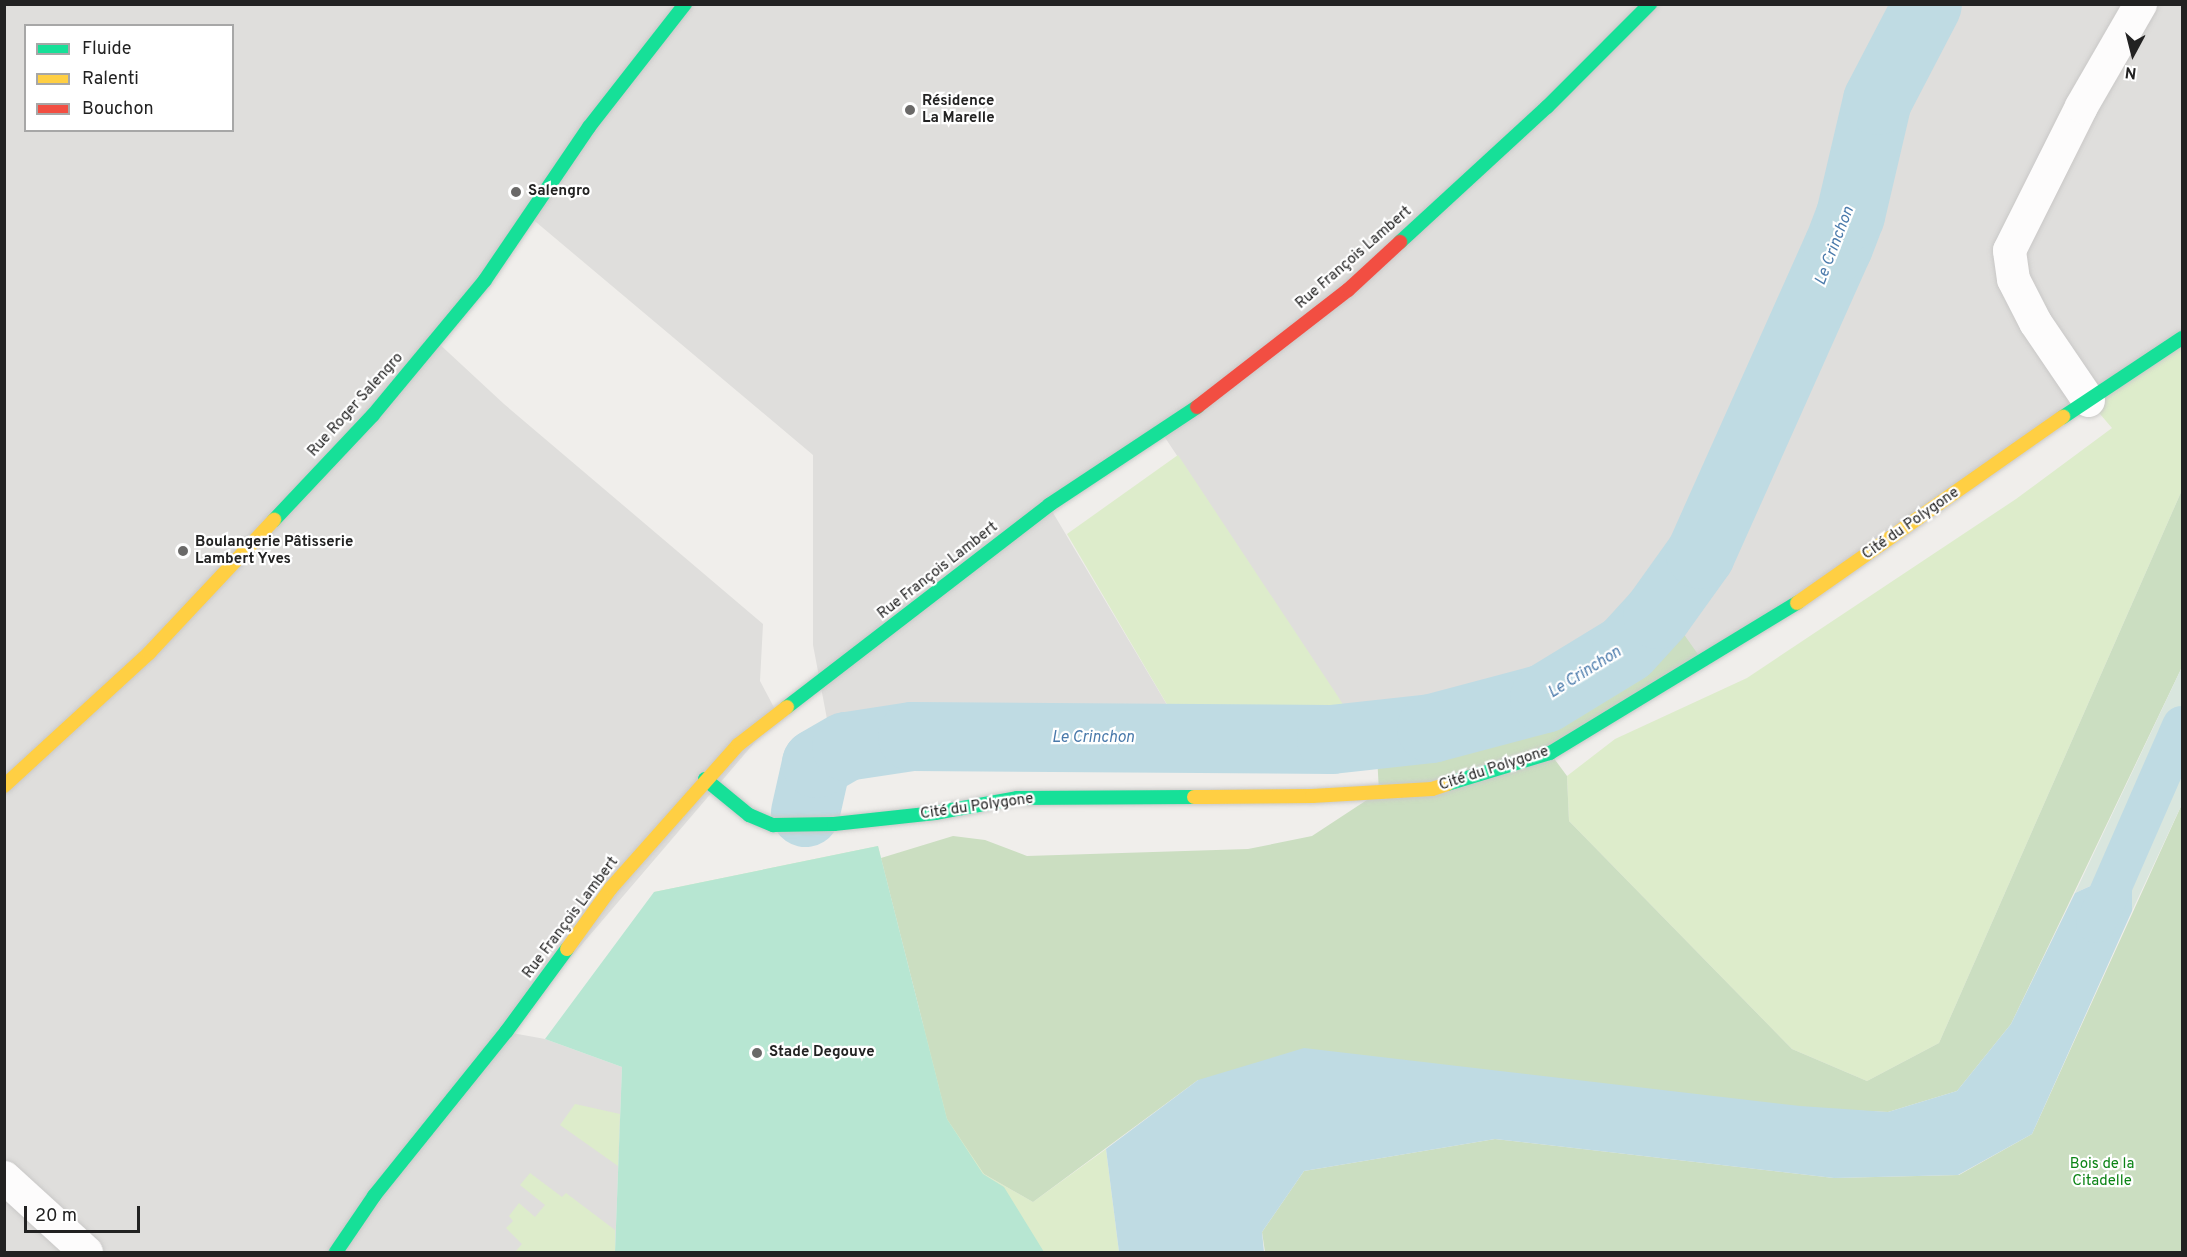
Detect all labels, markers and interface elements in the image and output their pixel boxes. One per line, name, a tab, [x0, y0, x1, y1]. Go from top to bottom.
legend	[24, 24, 234, 132]
north arrow	[2103, 24, 2163, 84]
text: Fluide	[82, 38, 131, 61]
text: N	[2124, 61, 2138, 82]
text: Ralenti	[82, 68, 139, 91]
place label: Résidence La Marelle	[922, 92, 995, 127]
text: Bouchon	[82, 98, 154, 121]
marker: Résidence La Marelle	[903, 103, 917, 117]
place label: Salengro	[528, 183, 590, 201]
marker: Salengro	[509, 185, 523, 199]
street label: Rue François Lambert	[1292, 203, 1416, 313]
water label: Le Crinchon	[1811, 204, 1859, 288]
street label: Rue Roger Salengro	[304, 349, 408, 461]
street label: Cité du Polygone	[1859, 484, 1963, 564]
street label: Rue François Lambert	[874, 519, 1002, 623]
place label: Boulangerie Pâtisserie Lambert Yves	[195, 533, 353, 568]
marker: Boulangerie Pâtisserie Lambert Yves	[176, 544, 190, 558]
water label: Le Crinchon	[1545, 643, 1625, 703]
water label: Le Crinchon	[1052, 728, 1134, 748]
street label: Cité du Polygone	[1437, 743, 1551, 795]
street label: Cité du Polygone	[919, 790, 1035, 824]
street label: Rue François Lambert	[519, 854, 623, 982]
place label: Stade Degouve	[769, 1044, 875, 1062]
marker: Stade Degouve	[750, 1046, 764, 1060]
park label: Bois de la Citadelle	[2070, 1155, 2134, 1190]
scale bar	[27, 1194, 142, 1232]
text: 20 m	[35, 1205, 77, 1228]

